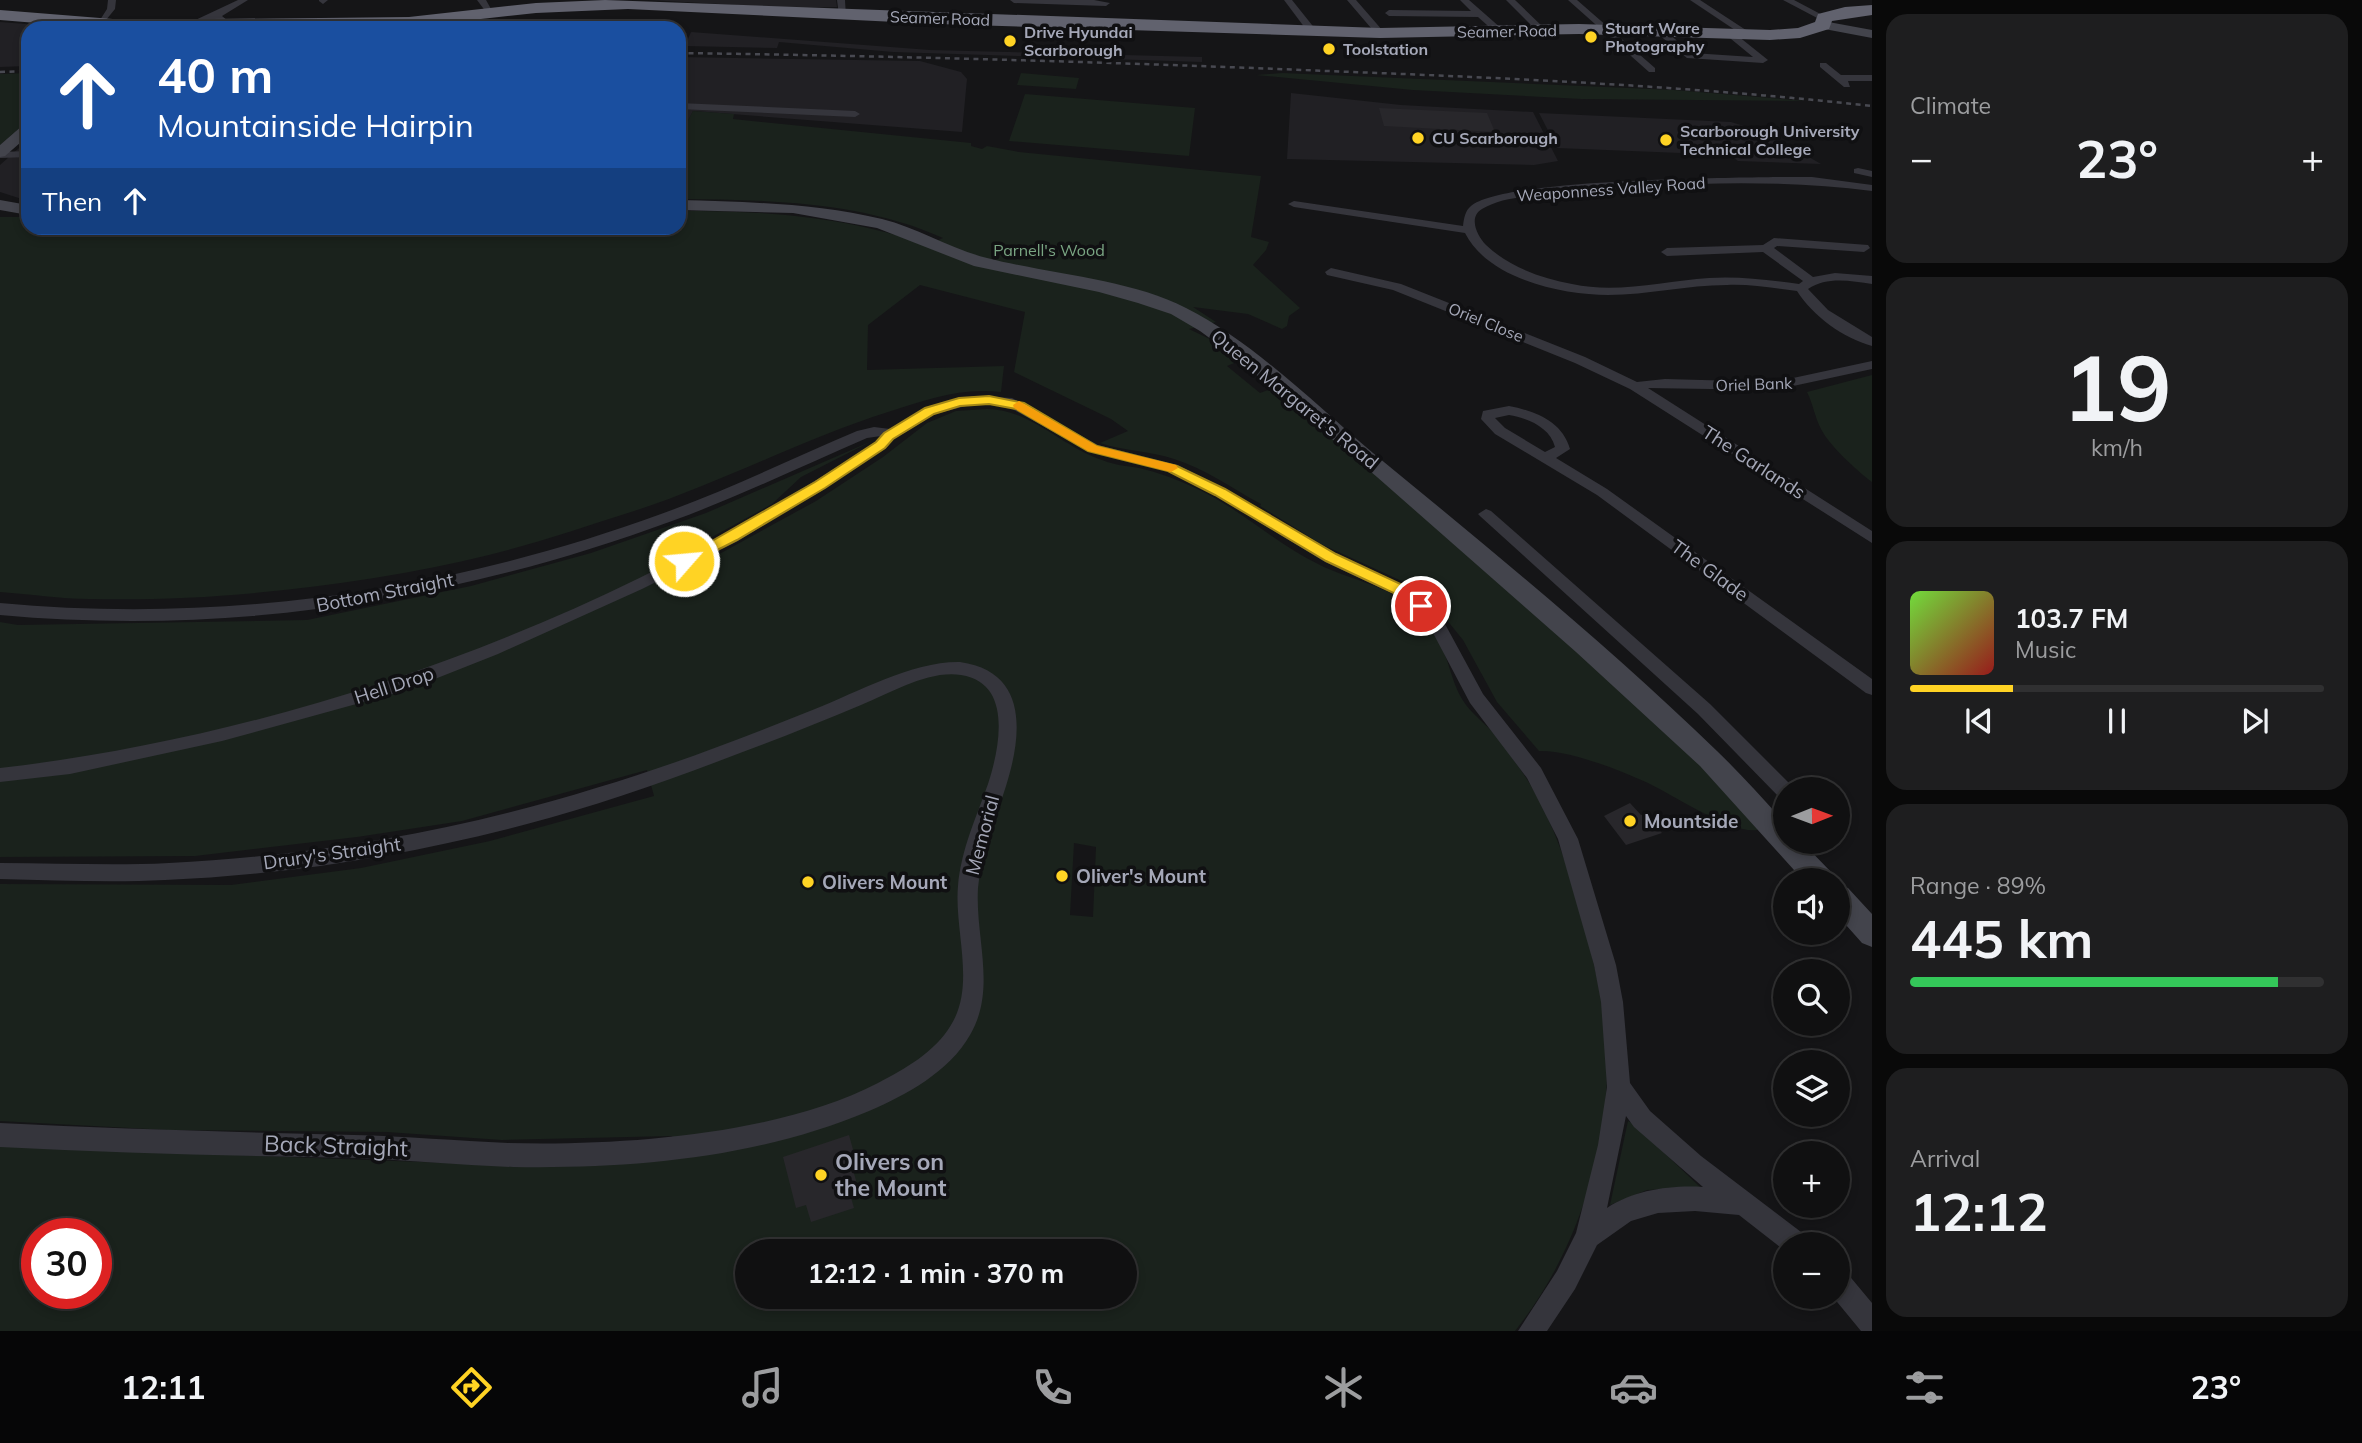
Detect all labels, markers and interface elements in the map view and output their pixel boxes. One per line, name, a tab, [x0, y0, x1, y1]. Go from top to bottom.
street label: Seamer Road	[890, 6, 990, 30]
place label: Stuart Ware Photography	[1605, 18, 1705, 56]
street label: Seamer Road	[1457, 20, 1557, 42]
place label: Drive Hyundai Scarborough	[1024, 22, 1133, 60]
marker: Stuart Ware Photography	[1583, 29, 1599, 45]
marker: Drive Hyundai Scarborough	[1002, 33, 1018, 49]
place label: Toolstation	[1343, 39, 1428, 59]
marker: Toolstation	[1321, 41, 1337, 57]
text: 40 m	[157, 44, 273, 105]
icon: ahead	[42, 49, 133, 140]
text: Climate	[1910, 91, 1991, 120]
text: Mountainside Hairpin	[157, 105, 474, 145]
place label: Scarborough University Technical College	[1680, 121, 1860, 159]
text: 23°	[2076, 126, 2158, 191]
place label: CU Scarborough	[1432, 128, 1558, 148]
marker: CU Scarborough	[1410, 130, 1426, 146]
marker: Scarborough University Technical College	[1658, 132, 1674, 148]
text: −	[1910, 134, 1933, 182]
text: +	[2301, 134, 2324, 182]
street label: Weaponness Valley Road	[1516, 172, 1706, 206]
icon: ahead	[116, 182, 154, 220]
text: Then	[42, 185, 102, 218]
park label: Parnell's Wood	[993, 240, 1105, 260]
street label: Oriel Close	[1446, 298, 1526, 346]
street label: Queen Margaret's Road	[1206, 324, 1384, 474]
text: 19	[2062, 330, 2172, 444]
street label: Oriel Bank	[1715, 373, 1793, 395]
street label: The Garlands	[1698, 420, 1810, 504]
text: km/h	[2091, 433, 2143, 462]
position arrow	[647, 524, 721, 598]
street label: The Glade	[1667, 534, 1753, 606]
street label: Bottom Straight	[314, 567, 456, 617]
pin	[1391, 576, 1451, 636]
icon: arrive	[1402, 587, 1440, 625]
text: 103.7 FM	[2015, 602, 2128, 635]
text: Music	[2015, 635, 2076, 664]
street label: Hell Drop	[351, 661, 437, 709]
icon: previous	[1960, 702, 1998, 740]
icon: pause	[2098, 702, 2136, 740]
icon: next	[2236, 702, 2274, 740]
north arrow	[1773, 777, 1850, 854]
map controls	[1773, 777, 1850, 1309]
street label: Memorial	[960, 793, 1004, 877]
place label: Mountside	[1644, 809, 1738, 833]
marker: Mountside	[1622, 813, 1638, 829]
street label: Drury's Straight	[262, 831, 403, 875]
place label: Oliver's Mount	[1076, 864, 1206, 888]
marker: Oliver's Mount	[1054, 868, 1070, 884]
button: sound	[1773, 868, 1850, 945]
place label: Olivers Mount	[822, 870, 947, 894]
text: Range · 89%	[1910, 871, 2046, 900]
marker: Olivers Mount	[800, 874, 816, 890]
text: 445 km	[1910, 906, 2093, 971]
button: search	[1773, 959, 1850, 1036]
button: layers	[1773, 1050, 1850, 1127]
street label: Back Straight	[264, 1128, 408, 1163]
button: +	[1773, 1141, 1850, 1218]
text: Arrival	[1910, 1144, 1980, 1173]
place label: Olivers on the Mount	[835, 1147, 947, 1202]
marker: Olivers on the Mount	[813, 1167, 829, 1183]
text: 12:12	[1910, 1179, 2048, 1244]
speed limit sign: 30	[21, 1218, 112, 1309]
button: −	[1773, 1232, 1850, 1309]
text: 12:12 · 1 min · 370 m	[808, 1257, 1064, 1290]
icon: directions	[447, 1363, 496, 1412]
icon: music	[738, 1363, 787, 1412]
icon: phone	[1028, 1363, 1077, 1412]
icon: climate	[1319, 1363, 1368, 1412]
icon: car	[1609, 1363, 1658, 1412]
icon: filters	[1900, 1363, 1949, 1412]
text: 12:11	[121, 1367, 206, 1407]
text: 23°	[2191, 1367, 2241, 1407]

